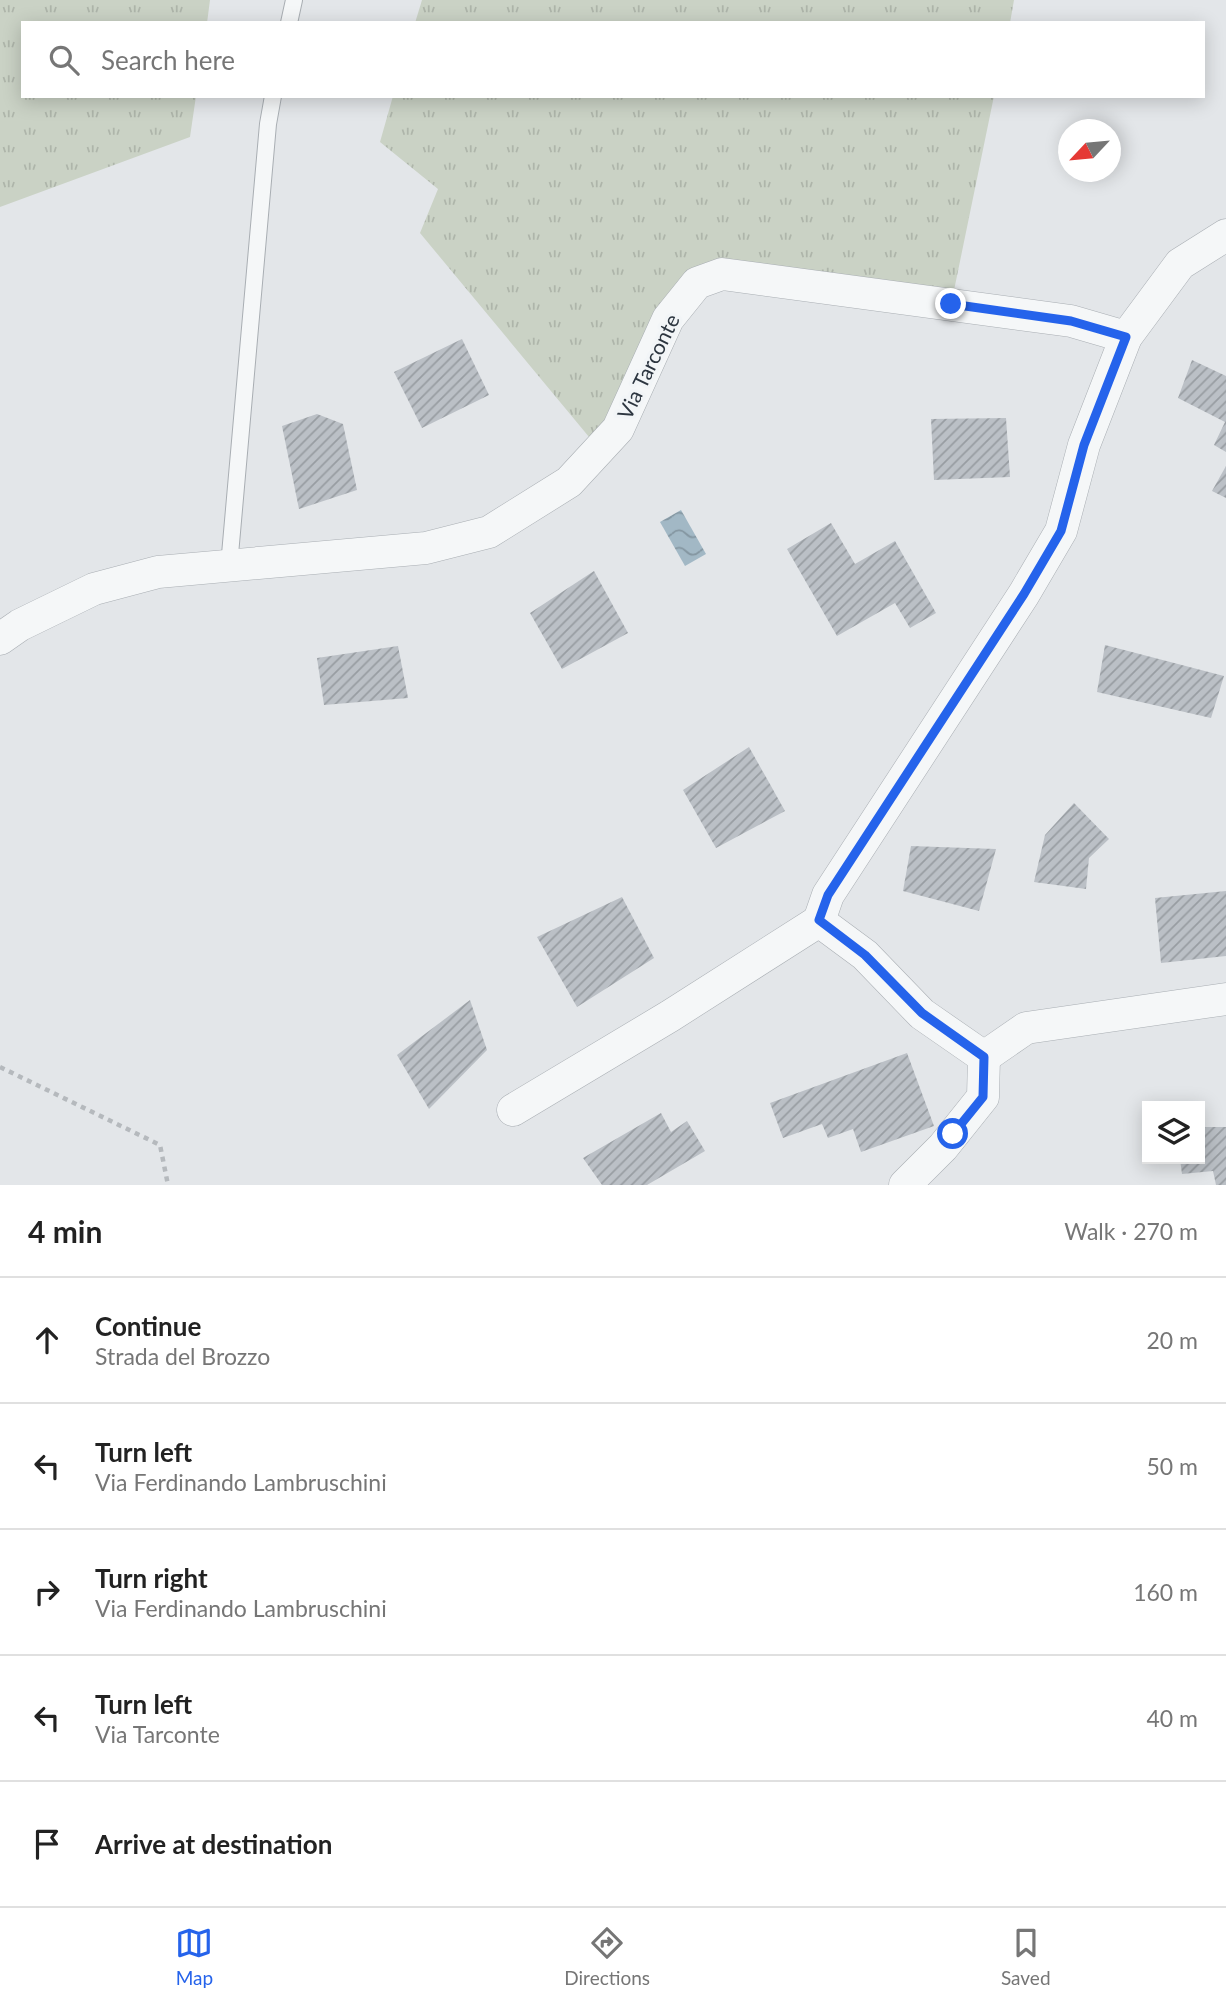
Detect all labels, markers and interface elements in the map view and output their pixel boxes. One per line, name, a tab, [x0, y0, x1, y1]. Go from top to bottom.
search box	[21, 21, 1205, 98]
icon: search	[45, 41, 83, 79]
text: Search here	[101, 44, 235, 76]
north arrow	[1058, 119, 1121, 182]
route end	[935, 288, 966, 319]
street label: Via Tarconte	[611, 310, 684, 423]
map controls	[1142, 1101, 1205, 1164]
button: layers	[1142, 1101, 1205, 1164]
route start	[937, 1118, 968, 1149]
text: 4 min	[28, 1213, 102, 1249]
text: Walk · 270 m	[1064, 1217, 1198, 1245]
text: Continue	[95, 1310, 201, 1342]
icon: ahead	[28, 1321, 66, 1359]
text: 20 m	[1147, 1326, 1198, 1354]
text: Strada del Brozzo	[95, 1342, 270, 1370]
text: Turn left	[95, 1436, 192, 1468]
icon: left	[28, 1447, 66, 1485]
text: 50 m	[1147, 1452, 1198, 1480]
text: Via Ferdinando Lambruschini	[95, 1468, 387, 1496]
text: Turn right	[95, 1562, 208, 1594]
icon: right	[28, 1573, 66, 1611]
text: 160 m	[1133, 1578, 1198, 1606]
text: Via Ferdinando Lambruschini	[95, 1594, 387, 1622]
text: Turn left	[95, 1688, 192, 1720]
icon: left	[28, 1699, 66, 1737]
text: 40 m	[1147, 1704, 1198, 1732]
text: Via Tarconte	[95, 1720, 220, 1748]
icon: arrive	[28, 1825, 66, 1863]
text: Arrive at destination	[95, 1828, 332, 1860]
tab: Map	[175, 1924, 213, 1989]
tab: Directions	[564, 1924, 650, 1989]
tab: Saved	[1001, 1924, 1051, 1989]

